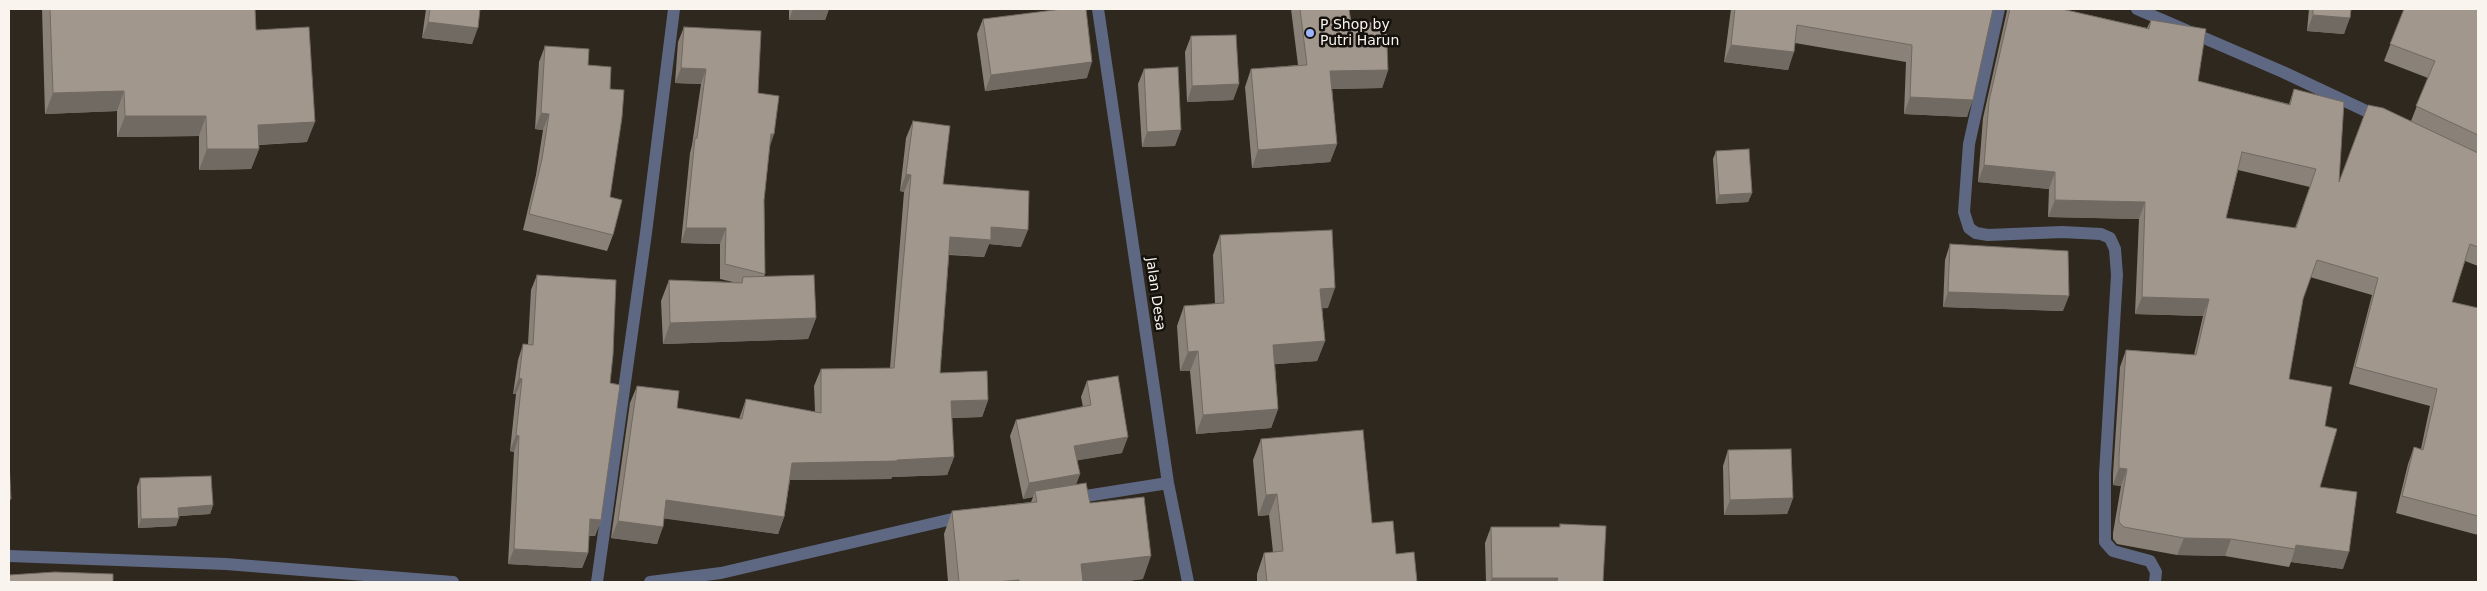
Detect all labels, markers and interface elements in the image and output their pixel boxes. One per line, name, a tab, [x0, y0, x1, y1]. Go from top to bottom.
place label: P Shop by Putri Harun	[1320, 17, 1399, 49]
marker: P Shop by Putri Harun	[1304, 27, 1316, 39]
street label: Jalan Desa	[1142, 256, 1168, 332]

